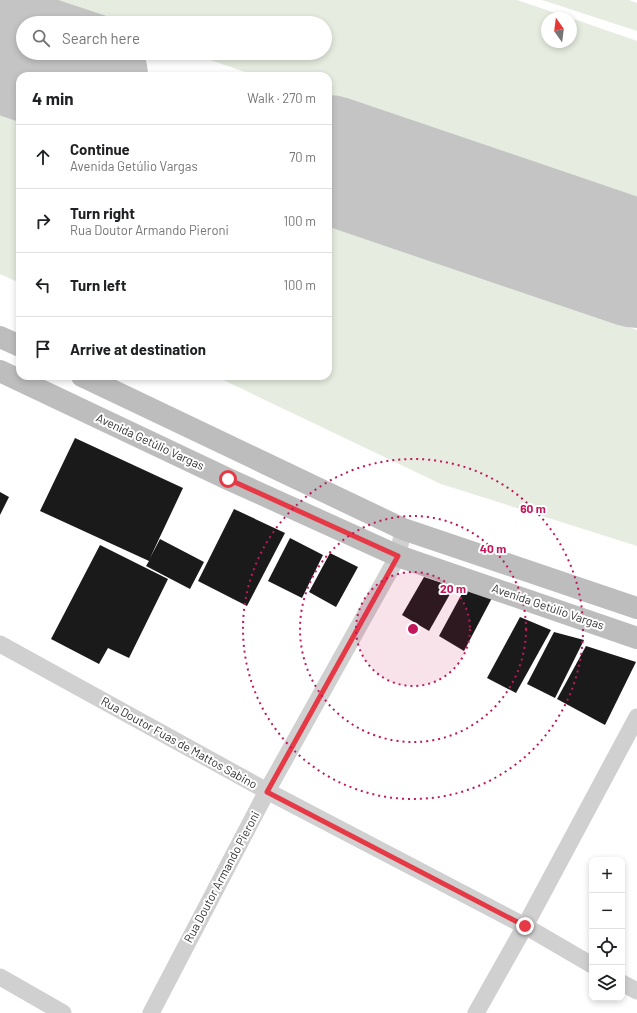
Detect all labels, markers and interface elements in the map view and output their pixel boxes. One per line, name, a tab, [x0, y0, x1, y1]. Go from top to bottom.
north arrow	[541, 12, 577, 48]
search box	[16, 16, 332, 60]
icon: search	[30, 27, 52, 49]
text: Search here	[62, 29, 140, 47]
text: 4 min	[32, 88, 74, 108]
text: Walk · 270 m	[247, 90, 316, 106]
text: Continue	[70, 140, 130, 158]
icon: ahead	[32, 146, 54, 168]
text: 70 m	[289, 149, 316, 165]
text: Avenida Getúlio Vargas	[70, 158, 198, 174]
text: Turn right	[70, 204, 135, 222]
icon: right	[32, 210, 54, 232]
text: 100 m	[283, 213, 316, 229]
text: Rua Doutor Armando Pieroni	[70, 222, 229, 238]
icon: left	[32, 274, 54, 296]
text: Turn left	[70, 276, 126, 294]
text: 100 m	[283, 277, 316, 293]
icon: arrive	[32, 338, 54, 360]
text: Arrive at destination	[70, 340, 206, 358]
street label: Avenida Getúlio Vargas	[94, 410, 207, 472]
route start	[219, 470, 237, 488]
text: 60 m	[520, 501, 546, 515]
text: 40 m	[480, 541, 506, 555]
street label: Avenida Getúlio Vargas	[490, 580, 607, 632]
text: 20 m	[440, 581, 466, 595]
centre of rings	[406, 622, 420, 636]
street label: Rua Doutor Fuas de Mattos Sabino	[99, 693, 260, 791]
street label: Rua Doutor Armando Pieroni	[180, 808, 262, 945]
map controls	[589, 857, 625, 1001]
button: +	[589, 857, 625, 893]
button: −	[589, 893, 625, 929]
route end	[516, 917, 534, 935]
button: locate	[589, 929, 625, 965]
button: layers	[589, 965, 625, 1001]

